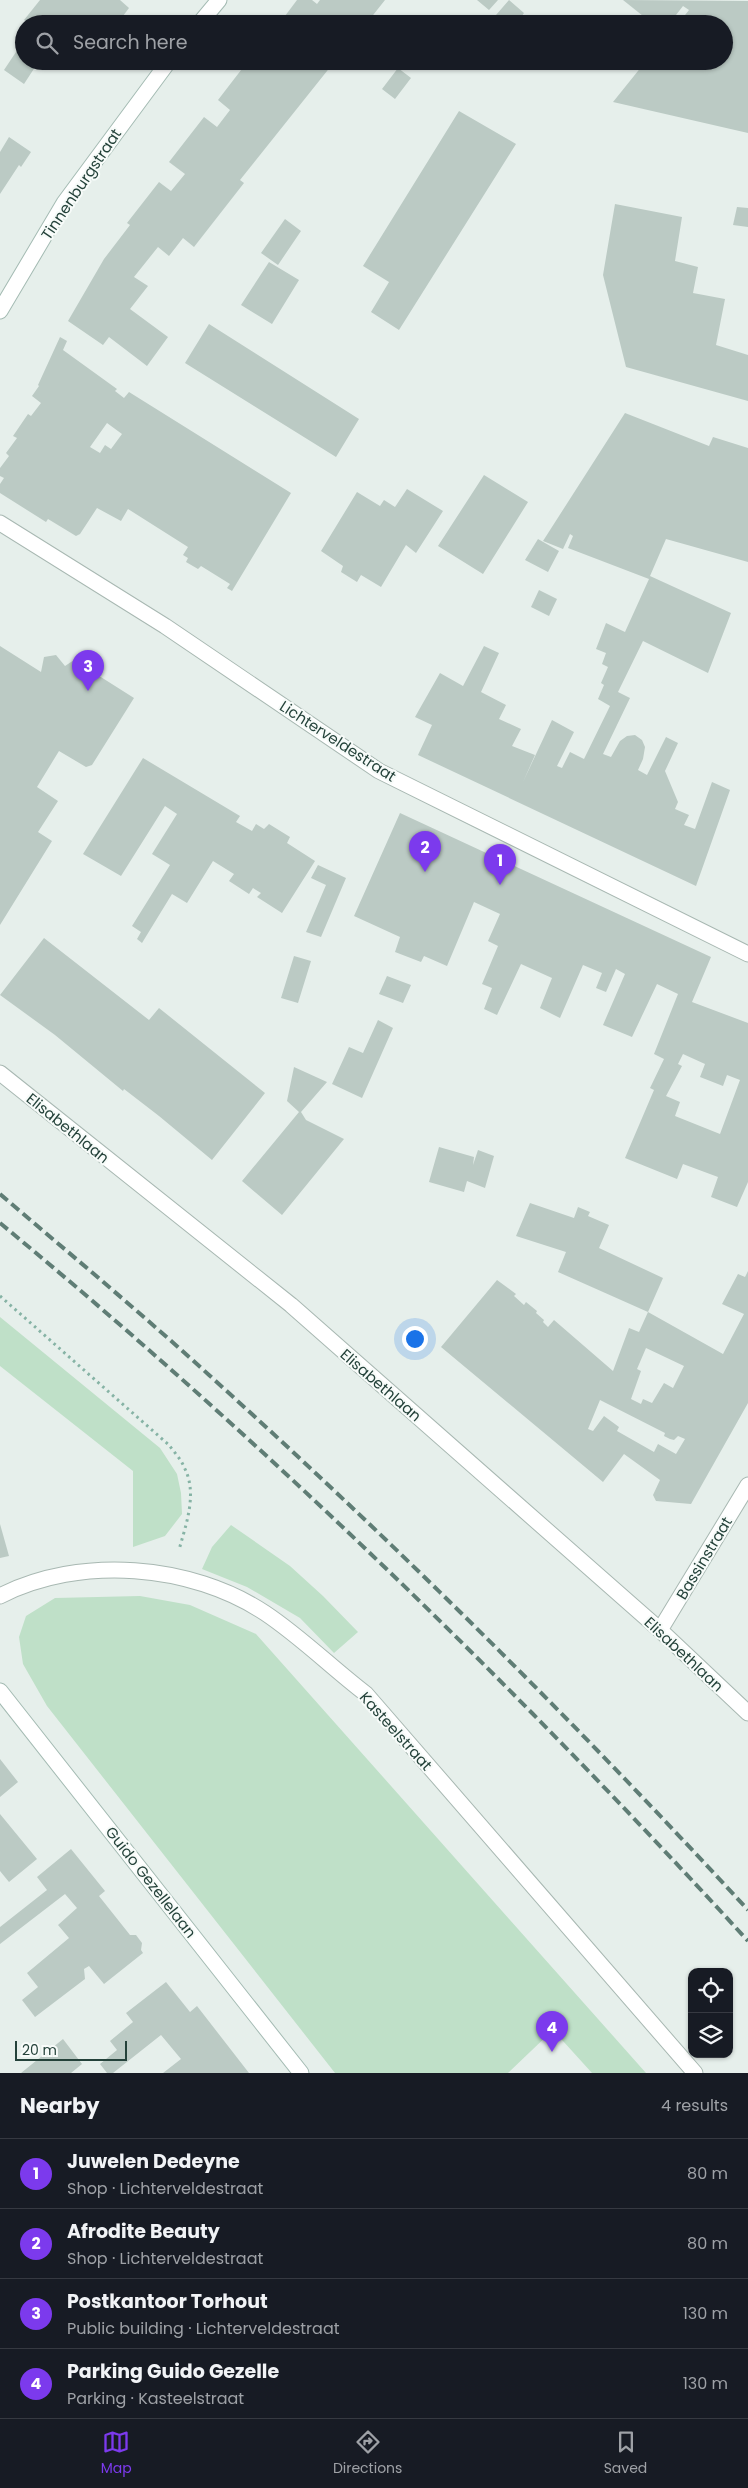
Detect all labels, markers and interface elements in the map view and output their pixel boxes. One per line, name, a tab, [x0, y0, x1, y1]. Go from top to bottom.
search box	[15, 15, 733, 70]
icon: search	[33, 29, 61, 57]
text: Search here	[73, 29, 187, 56]
street label: Tinnenburgstraat	[36, 124, 126, 244]
pin: 3	[72, 650, 104, 691]
street label: Lichterveldestraat	[276, 696, 400, 786]
pin: 2	[409, 831, 441, 872]
pin: 1	[484, 844, 516, 885]
street label: Elisabethlaan	[22, 1088, 114, 1168]
your location	[402, 1326, 428, 1352]
street label: Elisabethlaan	[336, 1344, 426, 1426]
street label: Bassinstraat	[671, 1513, 737, 1603]
street label: Elisabethlaan	[640, 1612, 728, 1696]
street label: Kasteelstraat	[355, 1687, 437, 1775]
street label: Guido Gezellelaan	[101, 1822, 201, 1942]
map controls	[688, 1968, 733, 2058]
button: locate	[688, 1968, 733, 2013]
pin: 4	[536, 2011, 568, 2052]
button: layers	[688, 2013, 733, 2058]
scale bar	[15, 2038, 128, 2061]
text: 20 m	[22, 2040, 57, 2060]
text: Nearby	[20, 2091, 100, 2120]
text: 4 results	[661, 2094, 728, 2117]
text: Juwelen Dedeyne	[67, 2148, 240, 2175]
text: 1	[33, 2162, 39, 2185]
text: 80 m	[687, 2162, 728, 2185]
text: Shop · Lichterveldestraat	[67, 2177, 263, 2200]
text: Afrodite Beauty	[67, 2218, 220, 2245]
text: 2	[31, 2232, 41, 2255]
text: 80 m	[687, 2232, 728, 2255]
text: Shop · Lichterveldestraat	[67, 2247, 263, 2270]
text: Postkantoor Torhout	[67, 2288, 268, 2315]
text: 3	[31, 2302, 41, 2325]
text: 130 m	[683, 2302, 728, 2325]
text: Public building · Lichterveldestraat	[67, 2317, 340, 2340]
text: Parking Guido Gezelle	[67, 2358, 279, 2385]
text: 4	[31, 2372, 41, 2395]
text: 130 m	[683, 2372, 728, 2395]
text: Parking · Kasteelstraat	[67, 2387, 244, 2410]
tab: Map	[101, 2428, 132, 2479]
tab: Directions	[333, 2428, 402, 2479]
tab: Saved	[604, 2428, 647, 2479]

